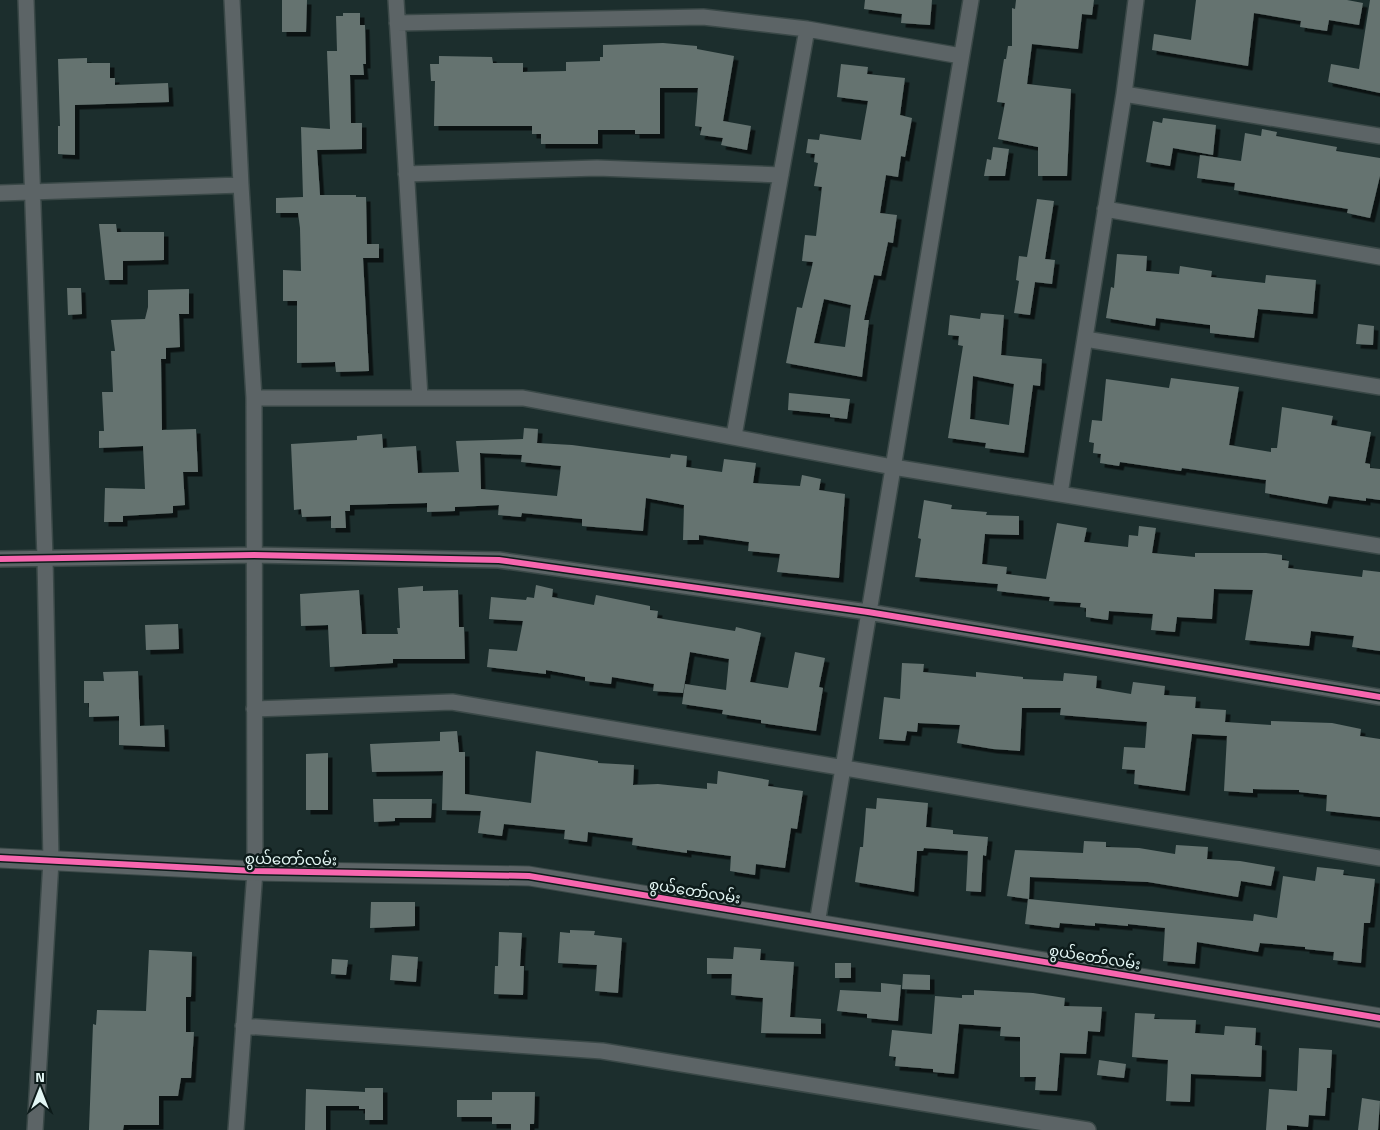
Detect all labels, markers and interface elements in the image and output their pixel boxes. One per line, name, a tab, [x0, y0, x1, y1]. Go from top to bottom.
street label: စွယ်တော်လမ်း	[245, 847, 337, 871]
street label: စွယ်တော်လမ်း	[648, 872, 742, 910]
street label: စွယ်တော်လမ်း	[1048, 938, 1142, 976]
north arrow	[15, 1065, 65, 1115]
text: N	[35, 1066, 45, 1087]

